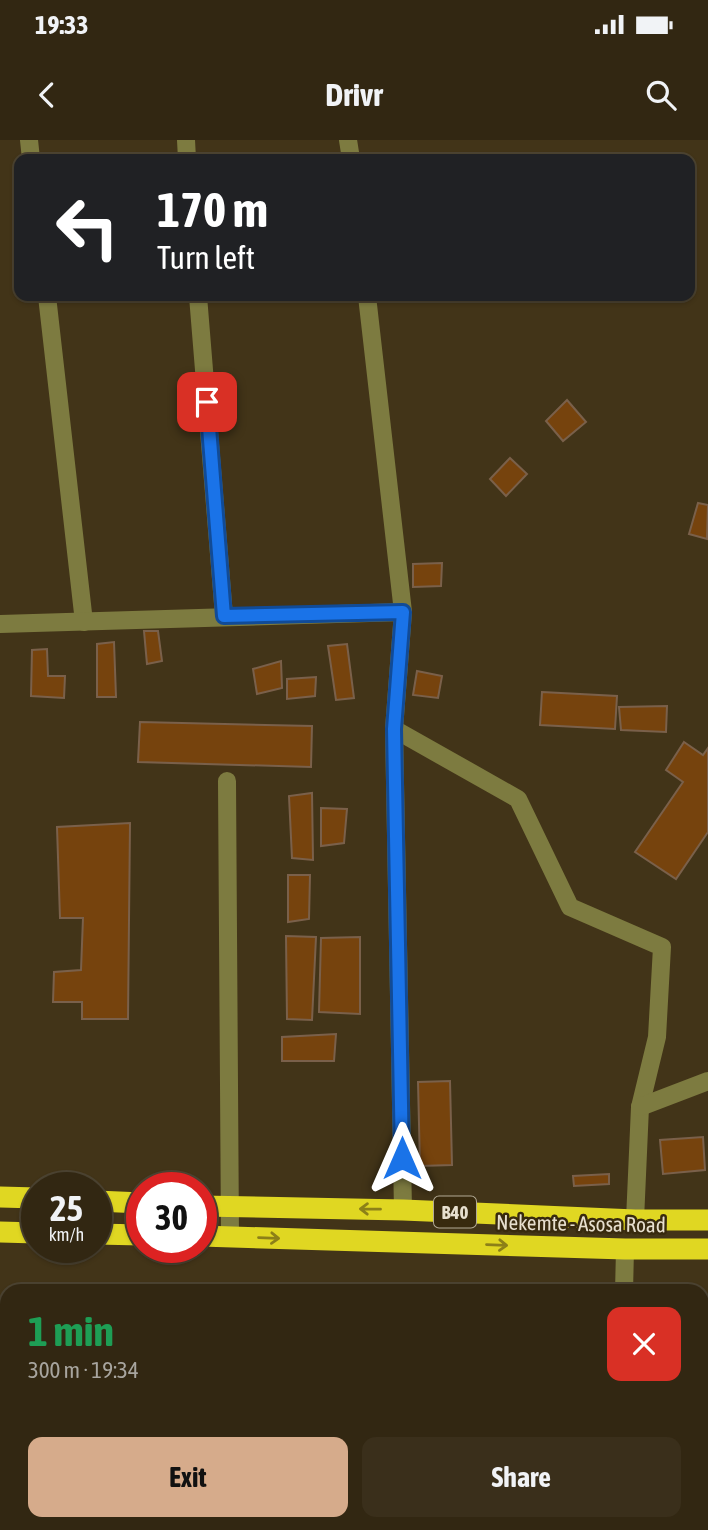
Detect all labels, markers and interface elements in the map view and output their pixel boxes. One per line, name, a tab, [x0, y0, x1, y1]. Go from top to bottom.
text: 19:33	[35, 10, 89, 40]
icon: back	[28, 76, 66, 114]
text: Drivr	[325, 76, 383, 113]
icon: search	[642, 76, 680, 114]
text: 170 m	[157, 181, 268, 237]
icon: left	[42, 182, 133, 273]
text: Turn left	[157, 239, 255, 276]
pin	[177, 372, 237, 432]
icon: arrive	[188, 383, 226, 421]
position arrow	[365, 1121, 439, 1195]
speed limit sign: 30	[126, 1172, 217, 1263]
text: 25	[50, 1188, 83, 1228]
road number: B40	[434, 1196, 476, 1228]
one-way arrow	[359, 1202, 382, 1216]
street label: Nekemte - Asosa Road	[496, 1210, 666, 1236]
text: km/h	[49, 1224, 84, 1245]
one-way arrow	[258, 1232, 281, 1245]
one-way arrow	[485, 1239, 508, 1252]
text: 1 min	[28, 1307, 114, 1355]
button: close	[607, 1307, 681, 1381]
text: 300 m · 19:34	[28, 1357, 139, 1383]
button: Exit	[28, 1437, 348, 1517]
button: Share	[362, 1437, 681, 1517]

